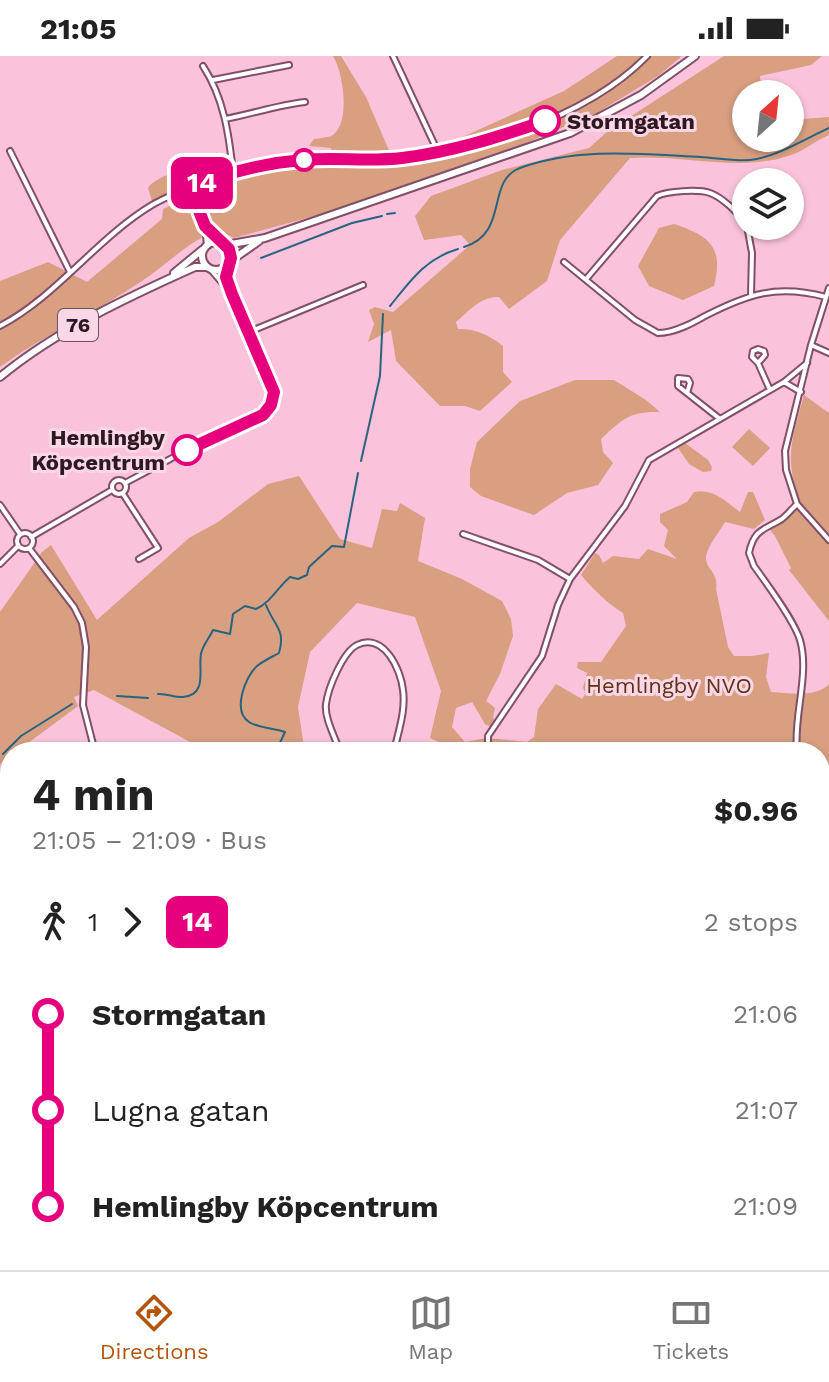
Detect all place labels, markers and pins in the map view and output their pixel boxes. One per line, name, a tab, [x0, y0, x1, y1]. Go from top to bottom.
marker: Stormgatan	[530, 106, 560, 136]
place label: Stormgatan	[567, 109, 695, 134]
unlabelled marker	[293, 149, 315, 171]
place label: Hemlingby Köpcentrum	[31, 425, 166, 475]
marker: Hemlingby Köpcentrum	[172, 435, 202, 465]

